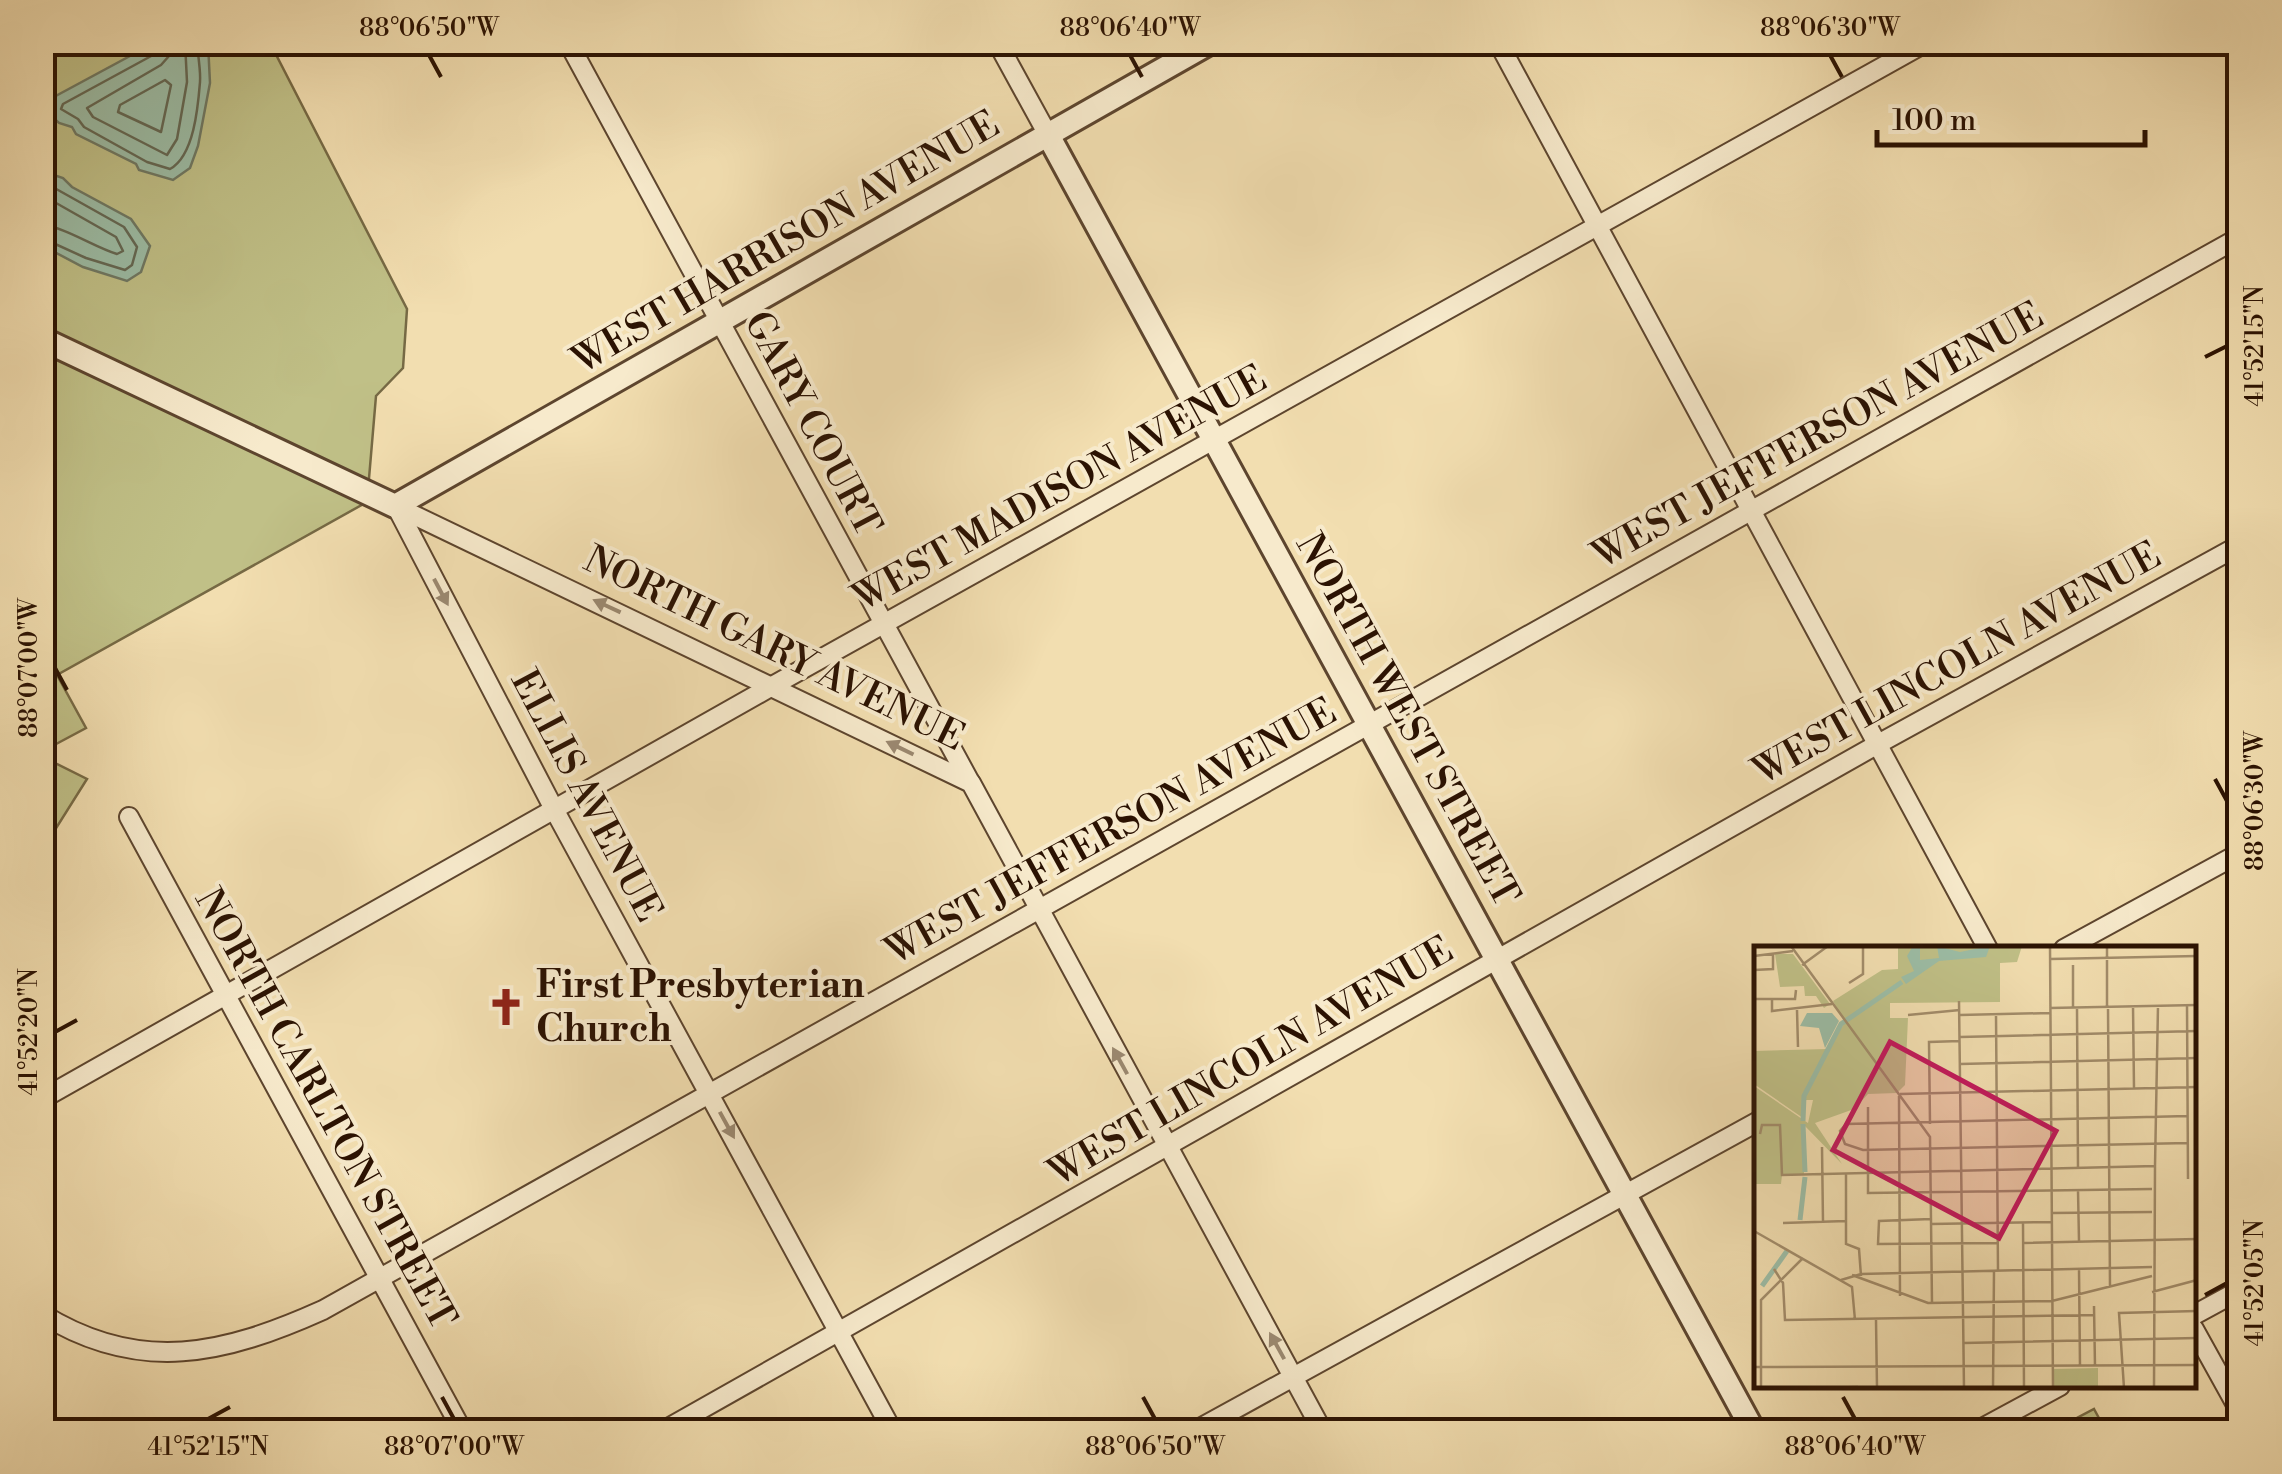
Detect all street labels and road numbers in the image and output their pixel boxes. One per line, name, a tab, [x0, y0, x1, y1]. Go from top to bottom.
street label: WEST HARRISON AVENUE	[563, 101, 1008, 385]
street label: WEST JEFFERSON AVENUE	[1584, 292, 2052, 580]
street label: GARY COURT	[733, 304, 891, 544]
street label: WEST MADISON AVENUE	[844, 356, 1275, 623]
street label: NORTH WEST STREET	[1285, 525, 1529, 915]
street label: WEST LINCOLN AVENUE	[1744, 532, 2169, 796]
street label: NORTH GARY AVENUE	[576, 536, 972, 762]
street label: ELLIS AVENUE	[500, 662, 672, 930]
street label: WEST JEFFERSON AVENUE	[877, 688, 1345, 976]
street label: NORTH CARLTON STREET	[184, 880, 466, 1338]
street label: WEST LINCOLN AVENUE	[1040, 927, 1461, 1198]

